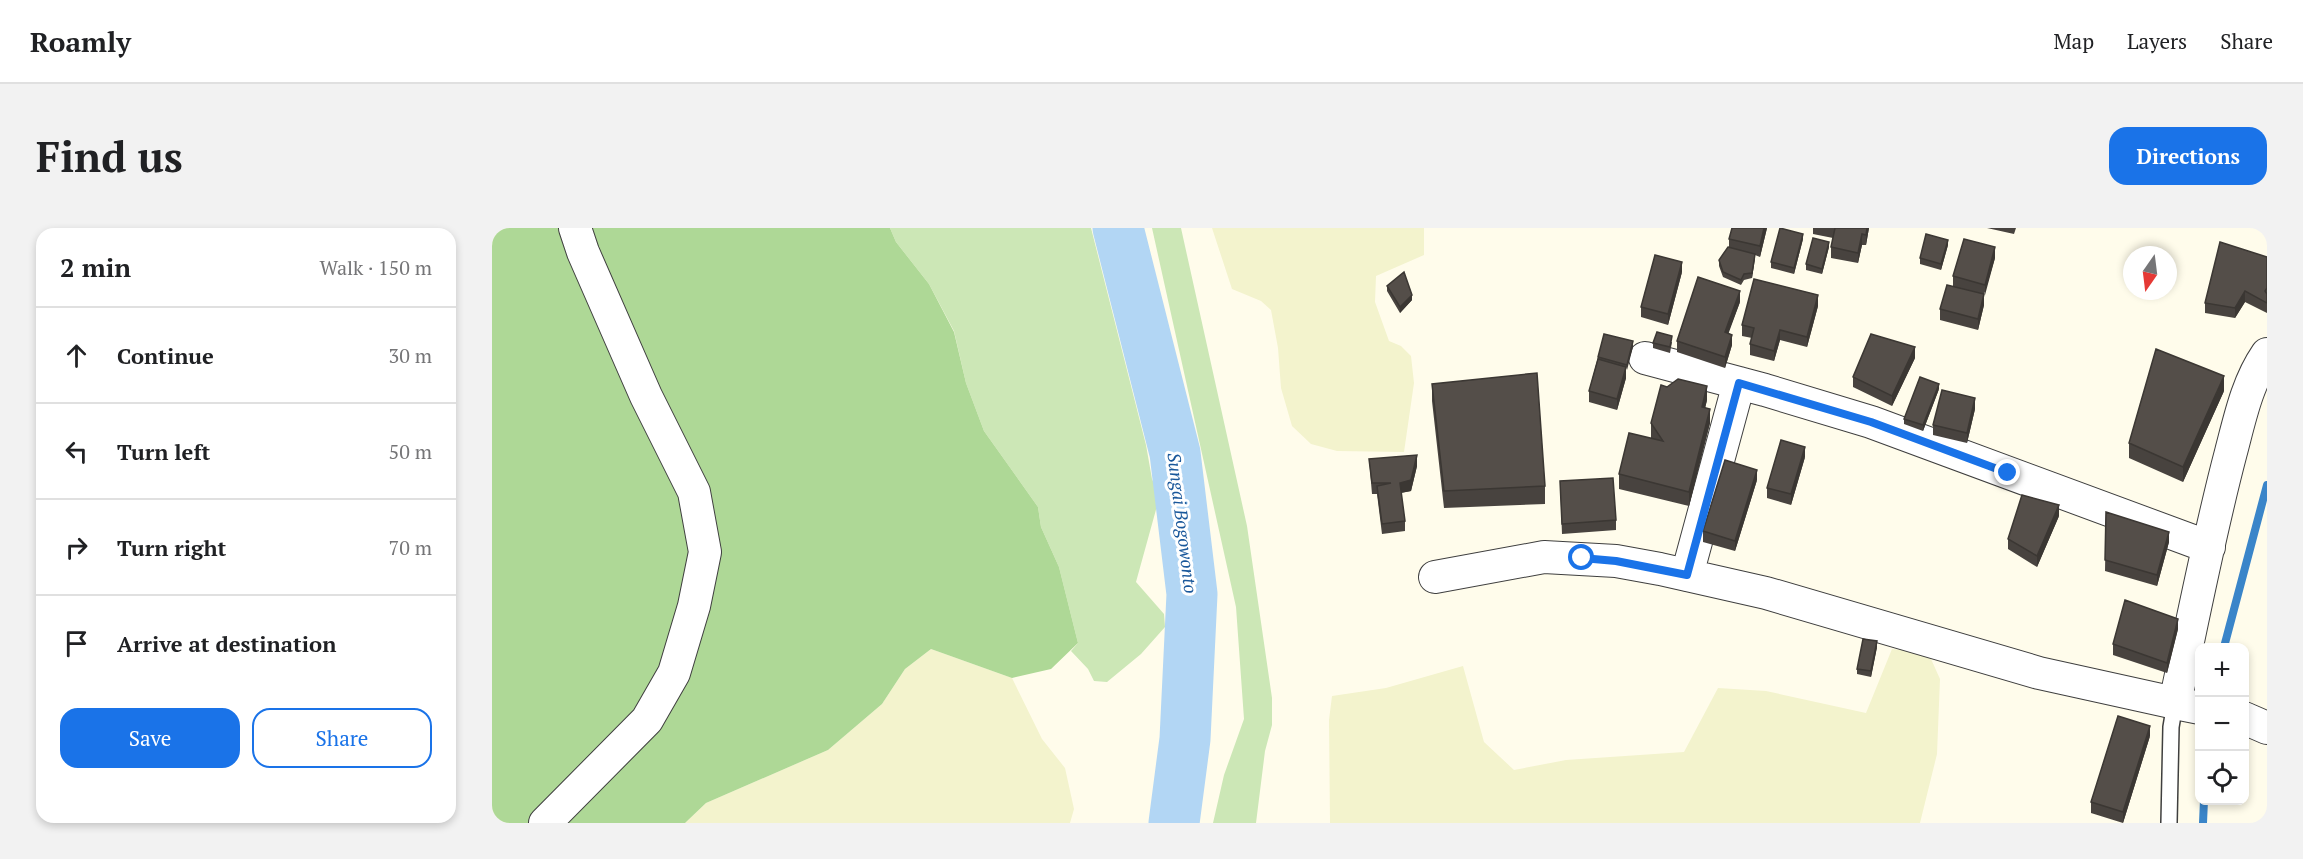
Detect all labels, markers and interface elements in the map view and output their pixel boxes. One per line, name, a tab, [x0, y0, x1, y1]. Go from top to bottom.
text: Roamly	[30, 23, 131, 60]
text: Map	[2053, 27, 2094, 55]
text: Layers	[2127, 27, 2187, 55]
text: Share	[2220, 27, 2273, 55]
button: Directions	[2109, 127, 2267, 185]
text: Find us	[36, 128, 183, 184]
north arrow	[2123, 246, 2177, 300]
text: 2 min	[60, 250, 131, 284]
text: Walk · 150 m	[320, 254, 432, 281]
icon: ahead	[60, 339, 93, 372]
text: Continue	[117, 341, 214, 370]
text: 30 m	[389, 342, 432, 369]
icon: left	[60, 435, 93, 468]
text: Turn left	[117, 437, 210, 466]
text: 50 m	[389, 438, 432, 465]
water label: Sungai Bogowonto	[1162, 451, 1204, 595]
route end	[1994, 459, 2020, 485]
icon: right	[60, 531, 93, 564]
text: Turn right	[117, 533, 226, 562]
text: 70 m	[389, 534, 432, 561]
route start	[1568, 544, 1594, 570]
icon: arrive	[60, 627, 93, 660]
text: Arrive at destination	[117, 629, 336, 658]
map controls	[2195, 643, 2249, 805]
button: +	[2195, 643, 2249, 697]
button: −	[2195, 697, 2249, 751]
button: Save	[60, 708, 240, 768]
button: Share	[252, 708, 432, 768]
button: locate	[2195, 751, 2249, 805]

